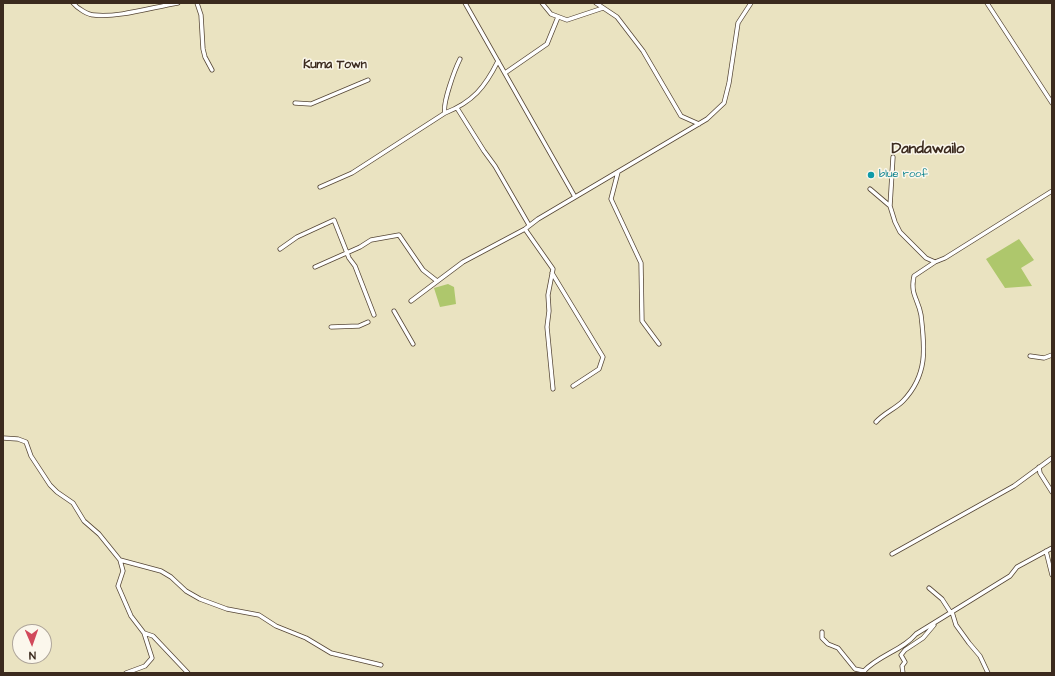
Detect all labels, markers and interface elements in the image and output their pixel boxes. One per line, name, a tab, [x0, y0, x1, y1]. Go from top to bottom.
district label: Kuma Town	[303, 58, 367, 72]
district label: Dandawailo	[891, 141, 965, 159]
place label: blue roof	[879, 168, 928, 182]
marker: blue roof	[866, 170, 876, 180]
north arrow	[12, 624, 52, 664]
text: N	[29, 648, 36, 663]

